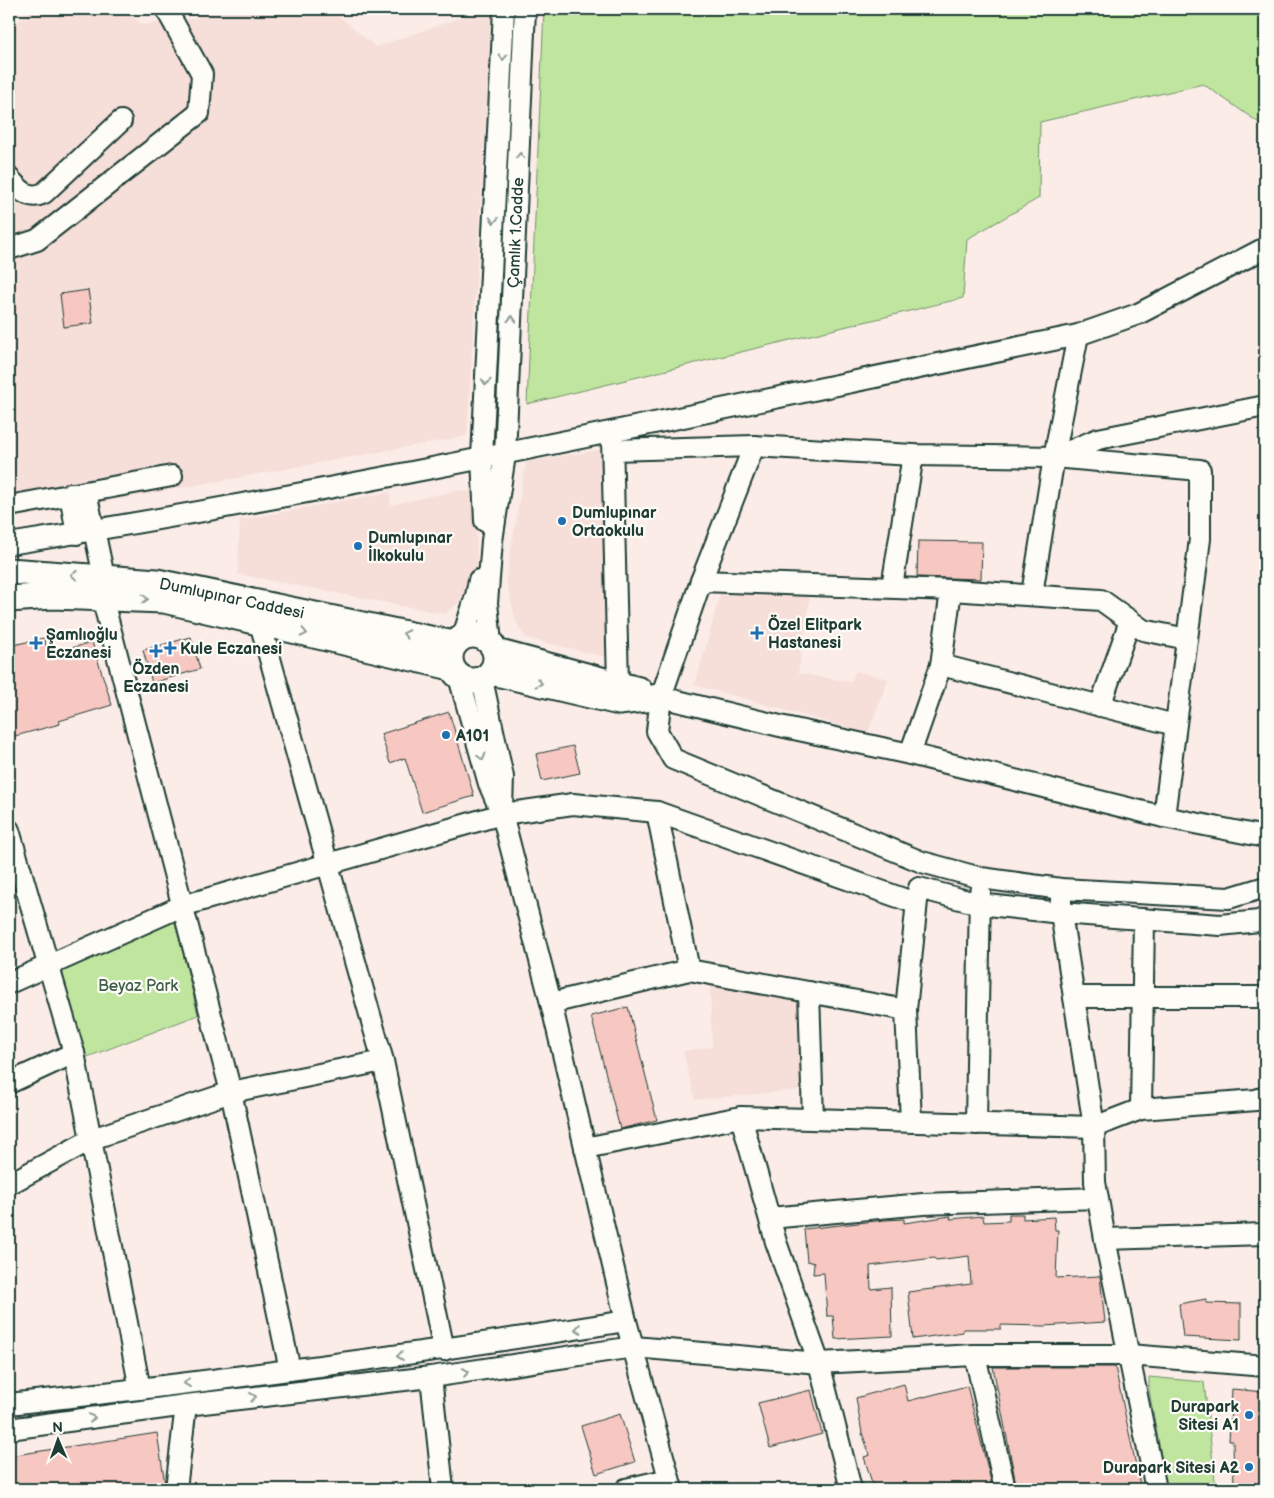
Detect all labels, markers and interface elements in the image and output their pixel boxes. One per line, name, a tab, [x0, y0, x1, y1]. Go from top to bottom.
one-way arrow	[498, 54, 508, 62]
one-way arrow	[514, 152, 525, 160]
street label: Çamlık 1.Cadde	[504, 176, 528, 288]
one-way arrow	[489, 216, 500, 224]
one-way arrow	[506, 314, 517, 322]
one-way arrow	[480, 378, 491, 386]
place label: Dumlupınar Ortaokulu	[572, 504, 657, 541]
marker: Dumlupınar Ortaokulu	[556, 515, 568, 527]
place label: Dumlupınar İlkokulu	[368, 529, 453, 566]
marker: Dumlupınar İlkokulu	[352, 540, 364, 552]
one-way arrow	[70, 570, 78, 581]
street label: Dumlupınar Caddesi	[157, 575, 306, 623]
one-way arrow	[141, 594, 149, 605]
place label: Özel Elitpark Hastanesi	[768, 614, 862, 653]
place label: Şamlıoğlu Eczanesi	[46, 626, 118, 663]
marker: Özel Elitpark Hastanesi	[750, 626, 764, 640]
one-way arrow	[299, 627, 308, 638]
one-way arrow	[402, 629, 410, 639]
marker: Şamlıoğlu Eczanesi	[30, 637, 42, 649]
place label: Kule Eczanesi	[180, 640, 282, 659]
marker: Kule Eczanesi	[164, 642, 176, 654]
marker: Özden Eczanesi	[150, 645, 162, 657]
place label: Özden Eczanesi	[123, 658, 189, 697]
one-way arrow	[535, 677, 544, 688]
place label: A101	[455, 727, 489, 746]
marker: A101	[440, 729, 452, 741]
one-way arrow	[476, 753, 487, 762]
park label: Beyaz Park	[98, 977, 178, 996]
one-way arrow	[573, 1323, 581, 1334]
one-way arrow	[396, 1350, 404, 1361]
one-way arrow	[463, 1367, 471, 1378]
one-way arrow	[182, 1378, 191, 1388]
one-way arrow	[249, 1392, 257, 1403]
place label: Durapark Sitesi A1	[1171, 1398, 1240, 1435]
marker: Durapark Sitesi A1	[1243, 1409, 1255, 1421]
one-way arrow	[88, 1413, 96, 1424]
north arrow	[32, 1416, 82, 1466]
text: N	[52, 1419, 63, 1436]
place label: Durapark Sitesi A2	[1103, 1459, 1239, 1478]
marker: Durapark Sitesi A2	[1243, 1461, 1255, 1473]

